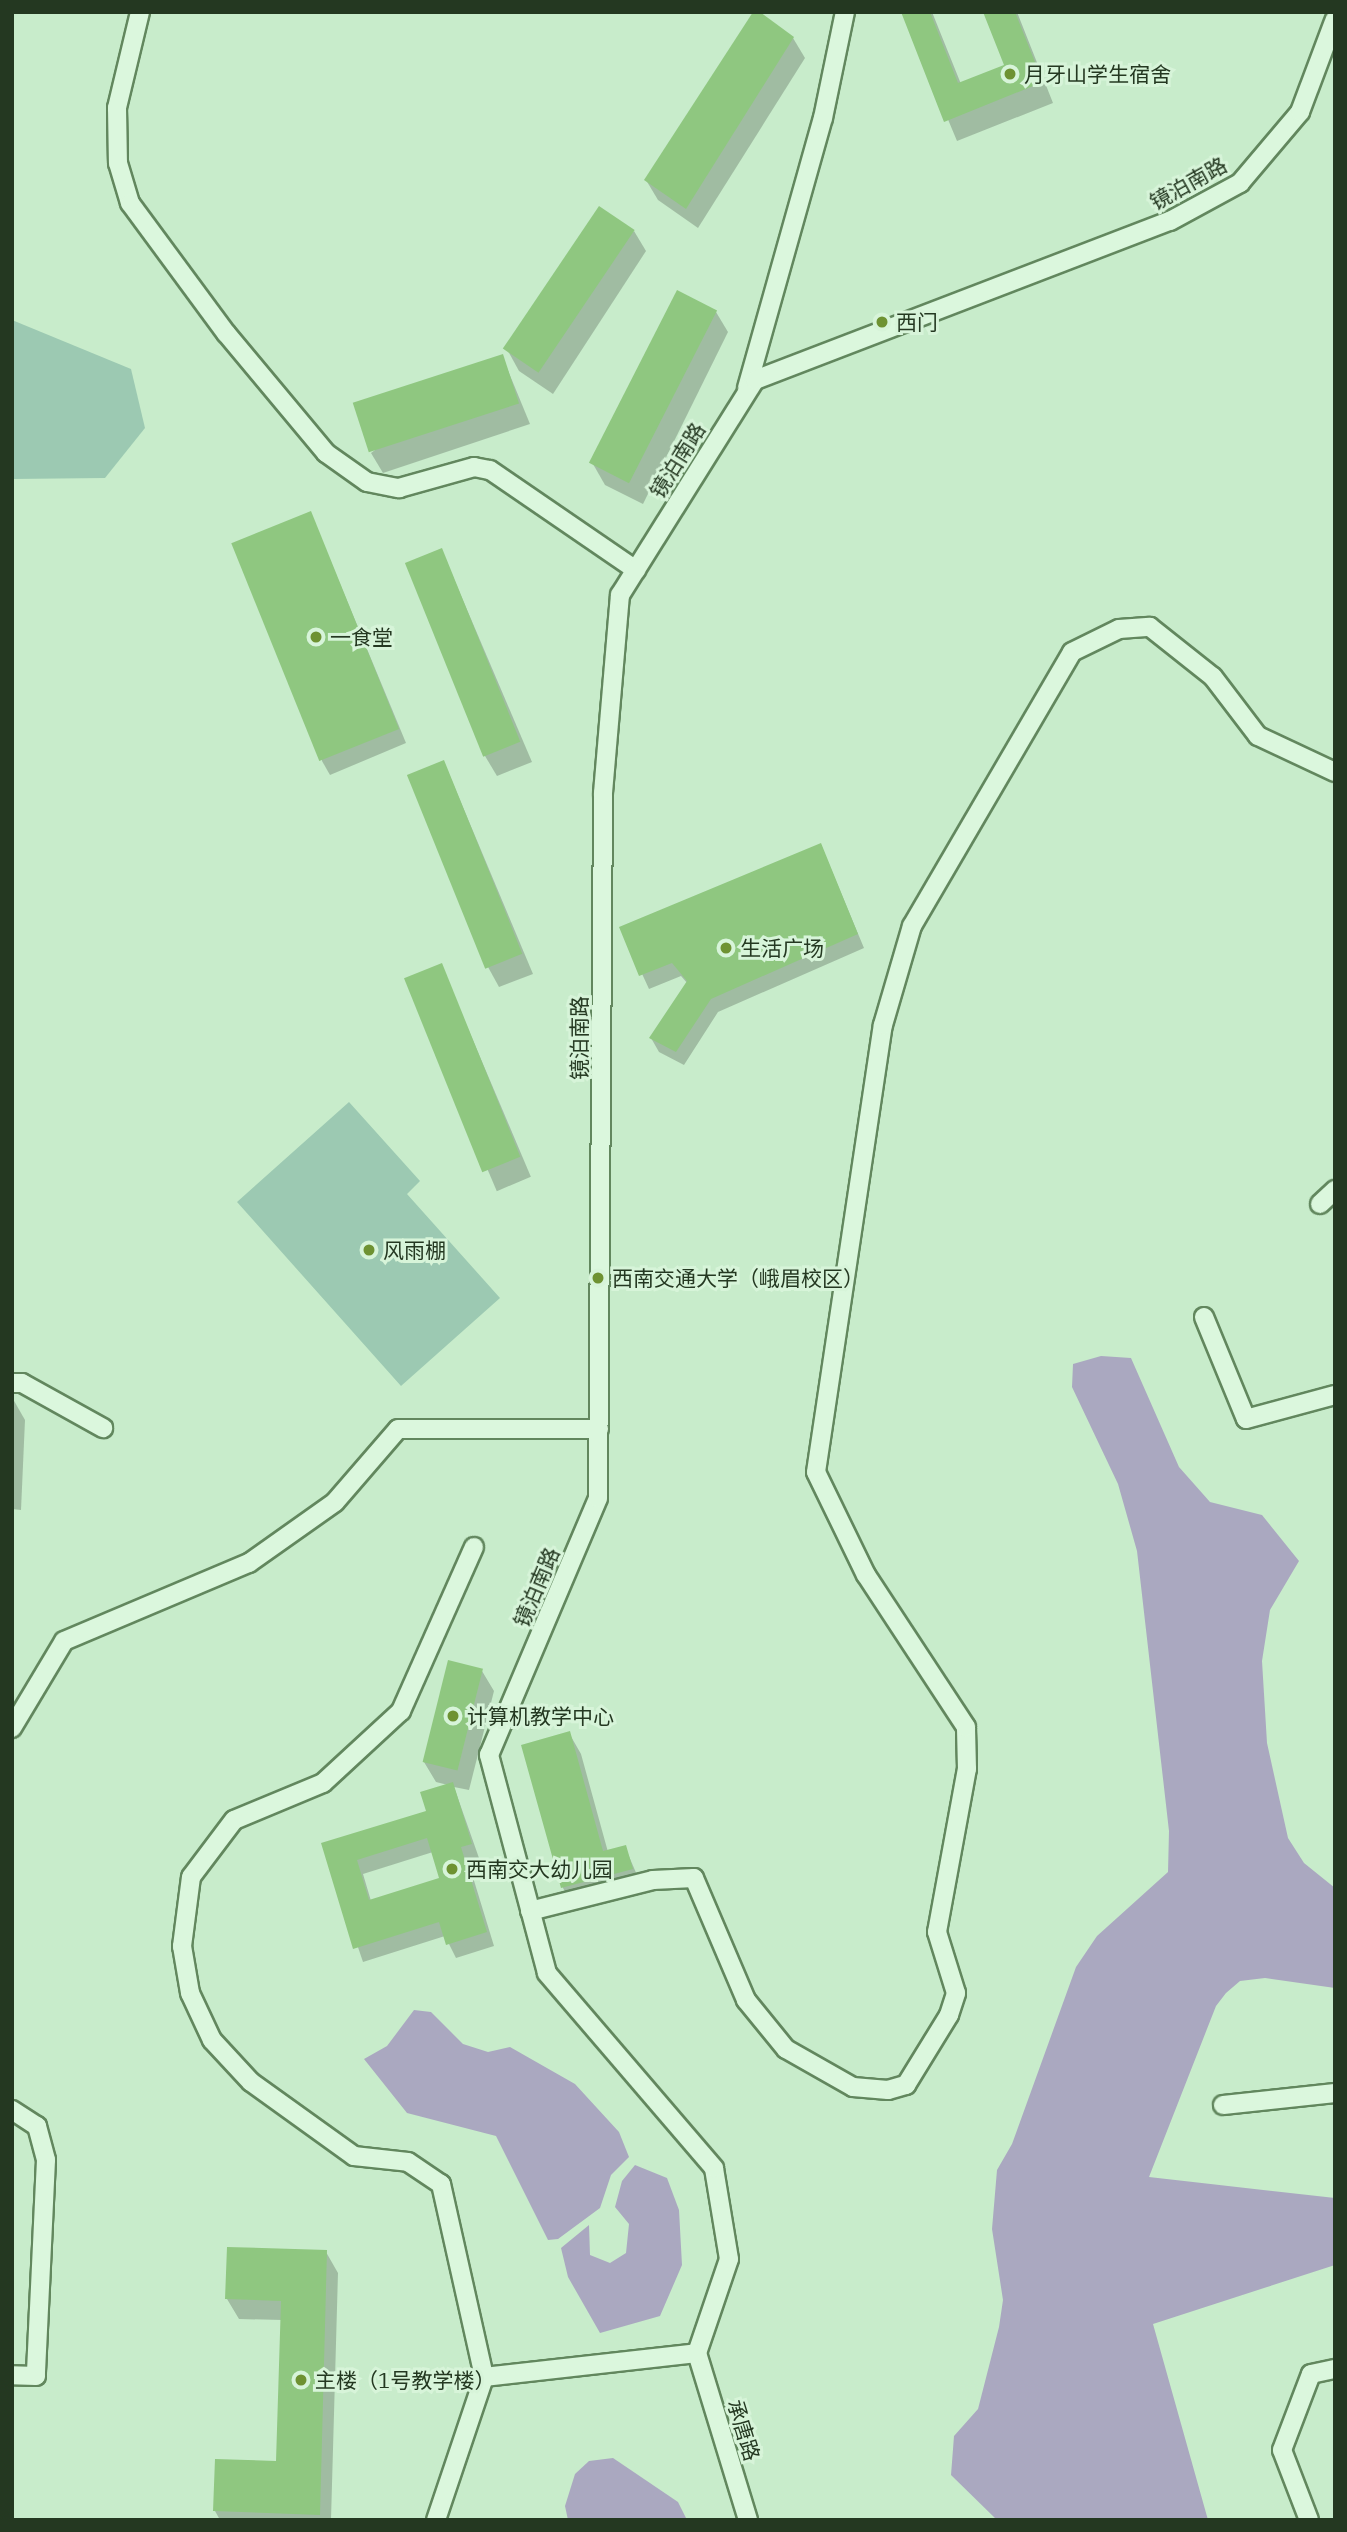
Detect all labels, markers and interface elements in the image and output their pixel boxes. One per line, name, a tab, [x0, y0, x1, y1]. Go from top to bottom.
place label: 月牙山学生宿舍	[1024, 61, 1171, 87]
marker: 月牙山学生宿舍	[1002, 66, 1018, 82]
street label: 镜泊南路	[1145, 152, 1231, 214]
place label: 西门	[896, 309, 938, 335]
marker: 西门	[874, 314, 890, 330]
street label: 镜泊南路	[644, 418, 710, 502]
place label: 一食堂	[330, 624, 393, 650]
marker: 一食堂	[308, 629, 324, 645]
place label: 生活广场	[740, 935, 824, 961]
marker: 生活广场	[718, 940, 734, 956]
street label: 镜泊南路	[566, 996, 592, 1080]
place label: 风雨棚	[383, 1237, 446, 1263]
marker: 风雨棚	[361, 1242, 377, 1258]
place label: 西南交通大学（峨眉校区）	[612, 1265, 864, 1291]
marker: 西南交通大学（峨眉校区）	[590, 1270, 606, 1286]
street label: 镜泊南路	[508, 1543, 564, 1631]
place label: 计算机教学中心	[467, 1703, 614, 1729]
marker: 计算机教学中心	[445, 1708, 461, 1724]
place label: 西南交大幼儿园	[466, 1856, 613, 1882]
marker: 西南交大幼儿园	[444, 1861, 460, 1877]
place label: 主楼（1号教学楼）	[315, 2367, 496, 2393]
marker: 主楼（1号教学楼）	[293, 2372, 309, 2388]
street label: 承唐路	[723, 2396, 765, 2464]

